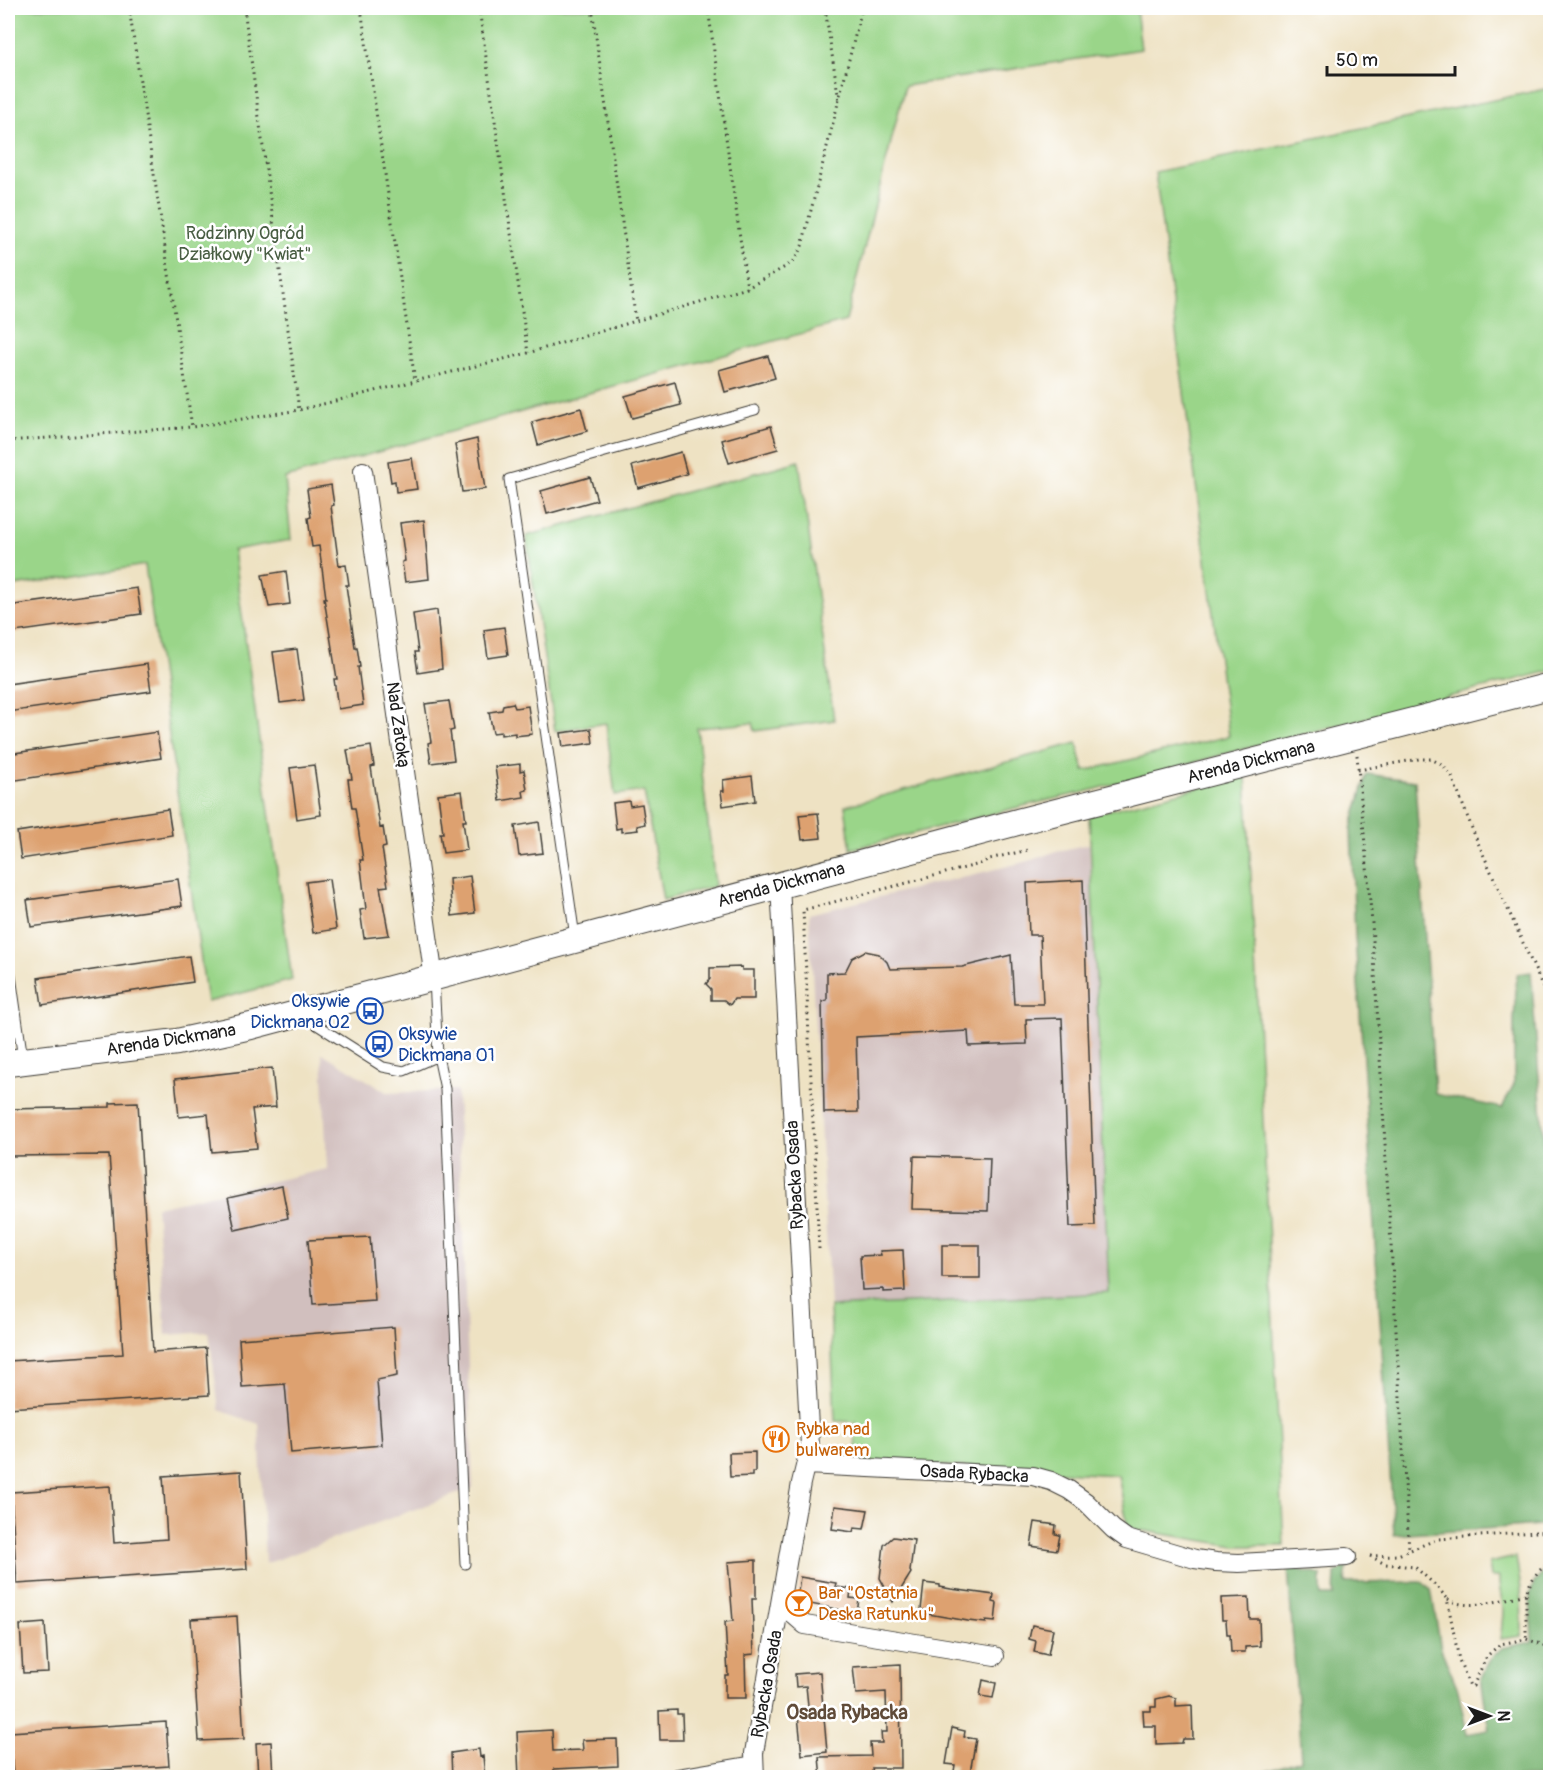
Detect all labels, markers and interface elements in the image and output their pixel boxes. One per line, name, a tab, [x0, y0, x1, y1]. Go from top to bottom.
scale bar	[1327, 39, 1454, 77]
text: 50 m	[1336, 49, 1378, 72]
park label: Rodzinny Ogród Działkowy "Kwiat"	[178, 222, 312, 266]
street label: Nad Zatoką	[381, 680, 415, 770]
street label: Arenda Dickmana	[1185, 735, 1317, 789]
street label: Arenda Dickmana	[715, 857, 847, 913]
place label: Oksywie Dickmana 02	[250, 990, 350, 1034]
bus stop icon: Oksywie Dickmana 02	[355, 996, 385, 1026]
street label: Arenda Dickmana	[104, 1018, 238, 1062]
place label: Oksywie Dickmana 01	[398, 1023, 495, 1067]
bus stop icon: Oksywie Dickmana 01	[364, 1029, 394, 1059]
street label: Rybacka Osada	[781, 1120, 809, 1230]
place label: Rybka nad bulwarem	[796, 1418, 870, 1462]
restaurant icon: Rybka nad bulwarem	[761, 1424, 791, 1454]
street label: Osada Rybacka	[919, 1460, 1029, 1488]
place label: Bar "Ostatnia Deska Ratunku"	[818, 1582, 935, 1626]
bar icon: Bar "Ostatnia Deska Ratunku"	[784, 1588, 814, 1618]
street label: Rybacka Osada	[746, 1628, 788, 1740]
north arrow	[1459, 1686, 1519, 1746]
district label: Osada Rybacka	[786, 1700, 908, 1725]
text: N	[1493, 1711, 1513, 1722]

